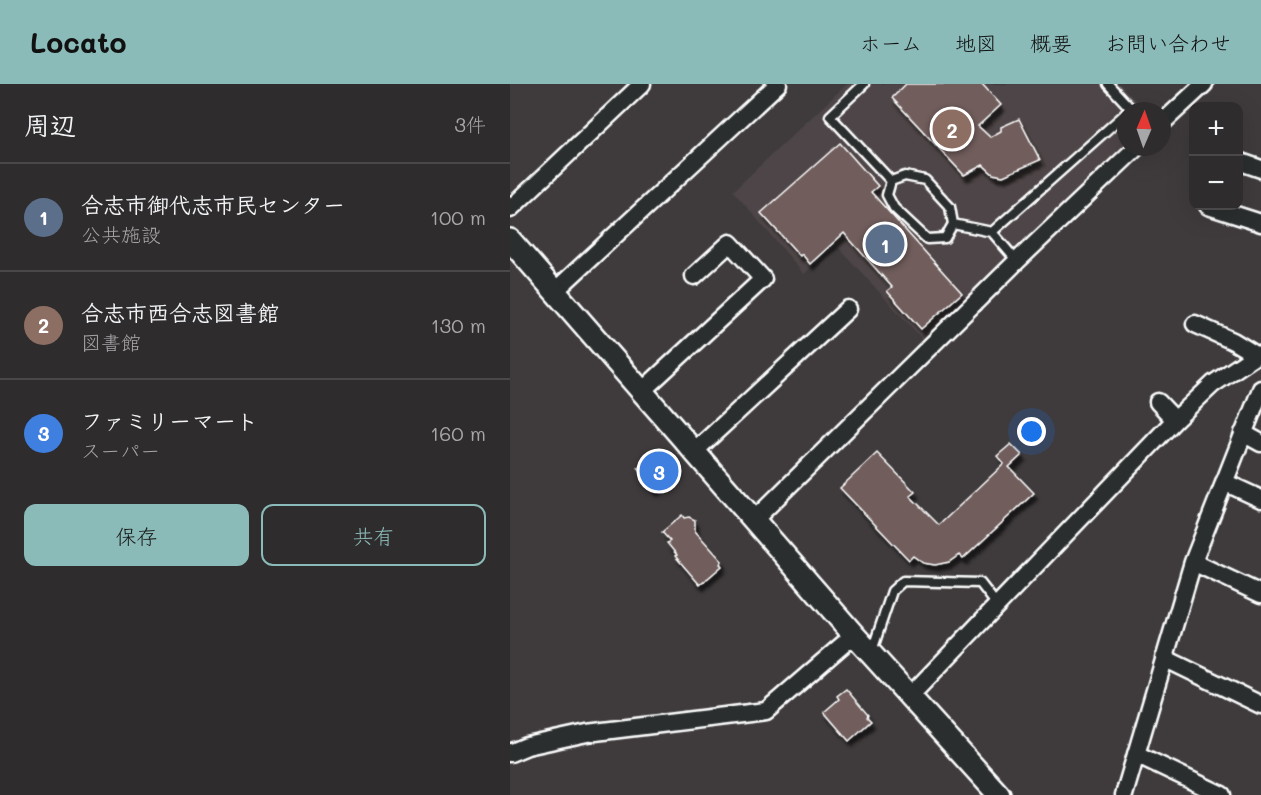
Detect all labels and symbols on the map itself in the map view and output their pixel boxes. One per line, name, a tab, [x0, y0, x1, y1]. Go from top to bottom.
north arrow	[1117, 102, 1171, 156]
pin: 2	[932, 106, 972, 152]
pin: 1	[866, 222, 904, 266]
your location	[1017, 417, 1046, 446]
pin: 3	[640, 448, 678, 494]

